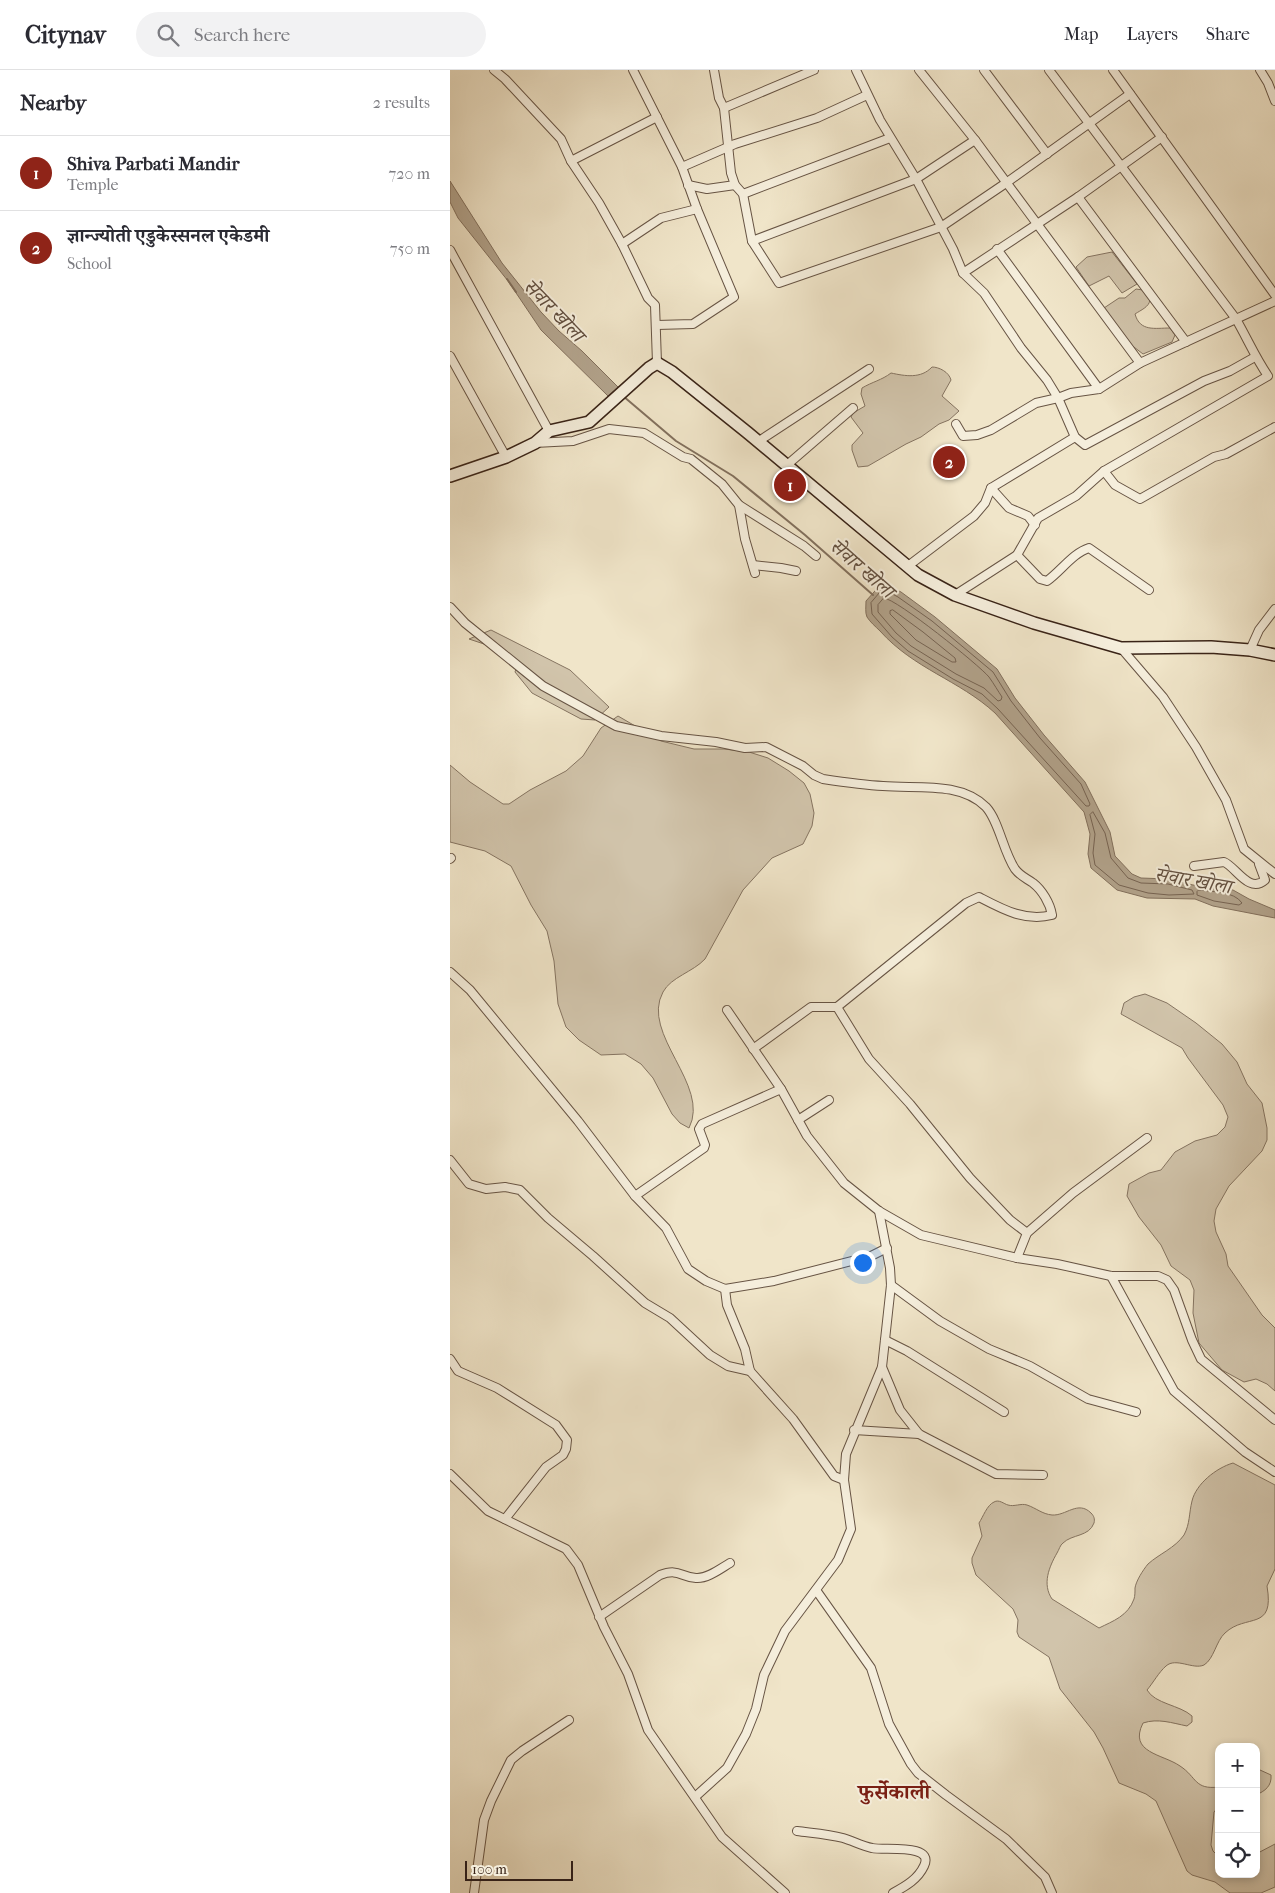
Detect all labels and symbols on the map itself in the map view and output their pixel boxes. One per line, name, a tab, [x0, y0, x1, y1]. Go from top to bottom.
water label: सेवार खोला	[518, 274, 592, 349]
pin: 2	[933, 443, 965, 481]
pin: 1	[774, 466, 806, 504]
water label: सेवार खोला	[825, 534, 902, 605]
water label: सेवार खोला	[1153, 862, 1237, 899]
your location	[850, 1250, 876, 1276]
district label: फुर्सेकाली	[856, 1780, 931, 1805]
scale bar	[465, 1858, 572, 1881]

